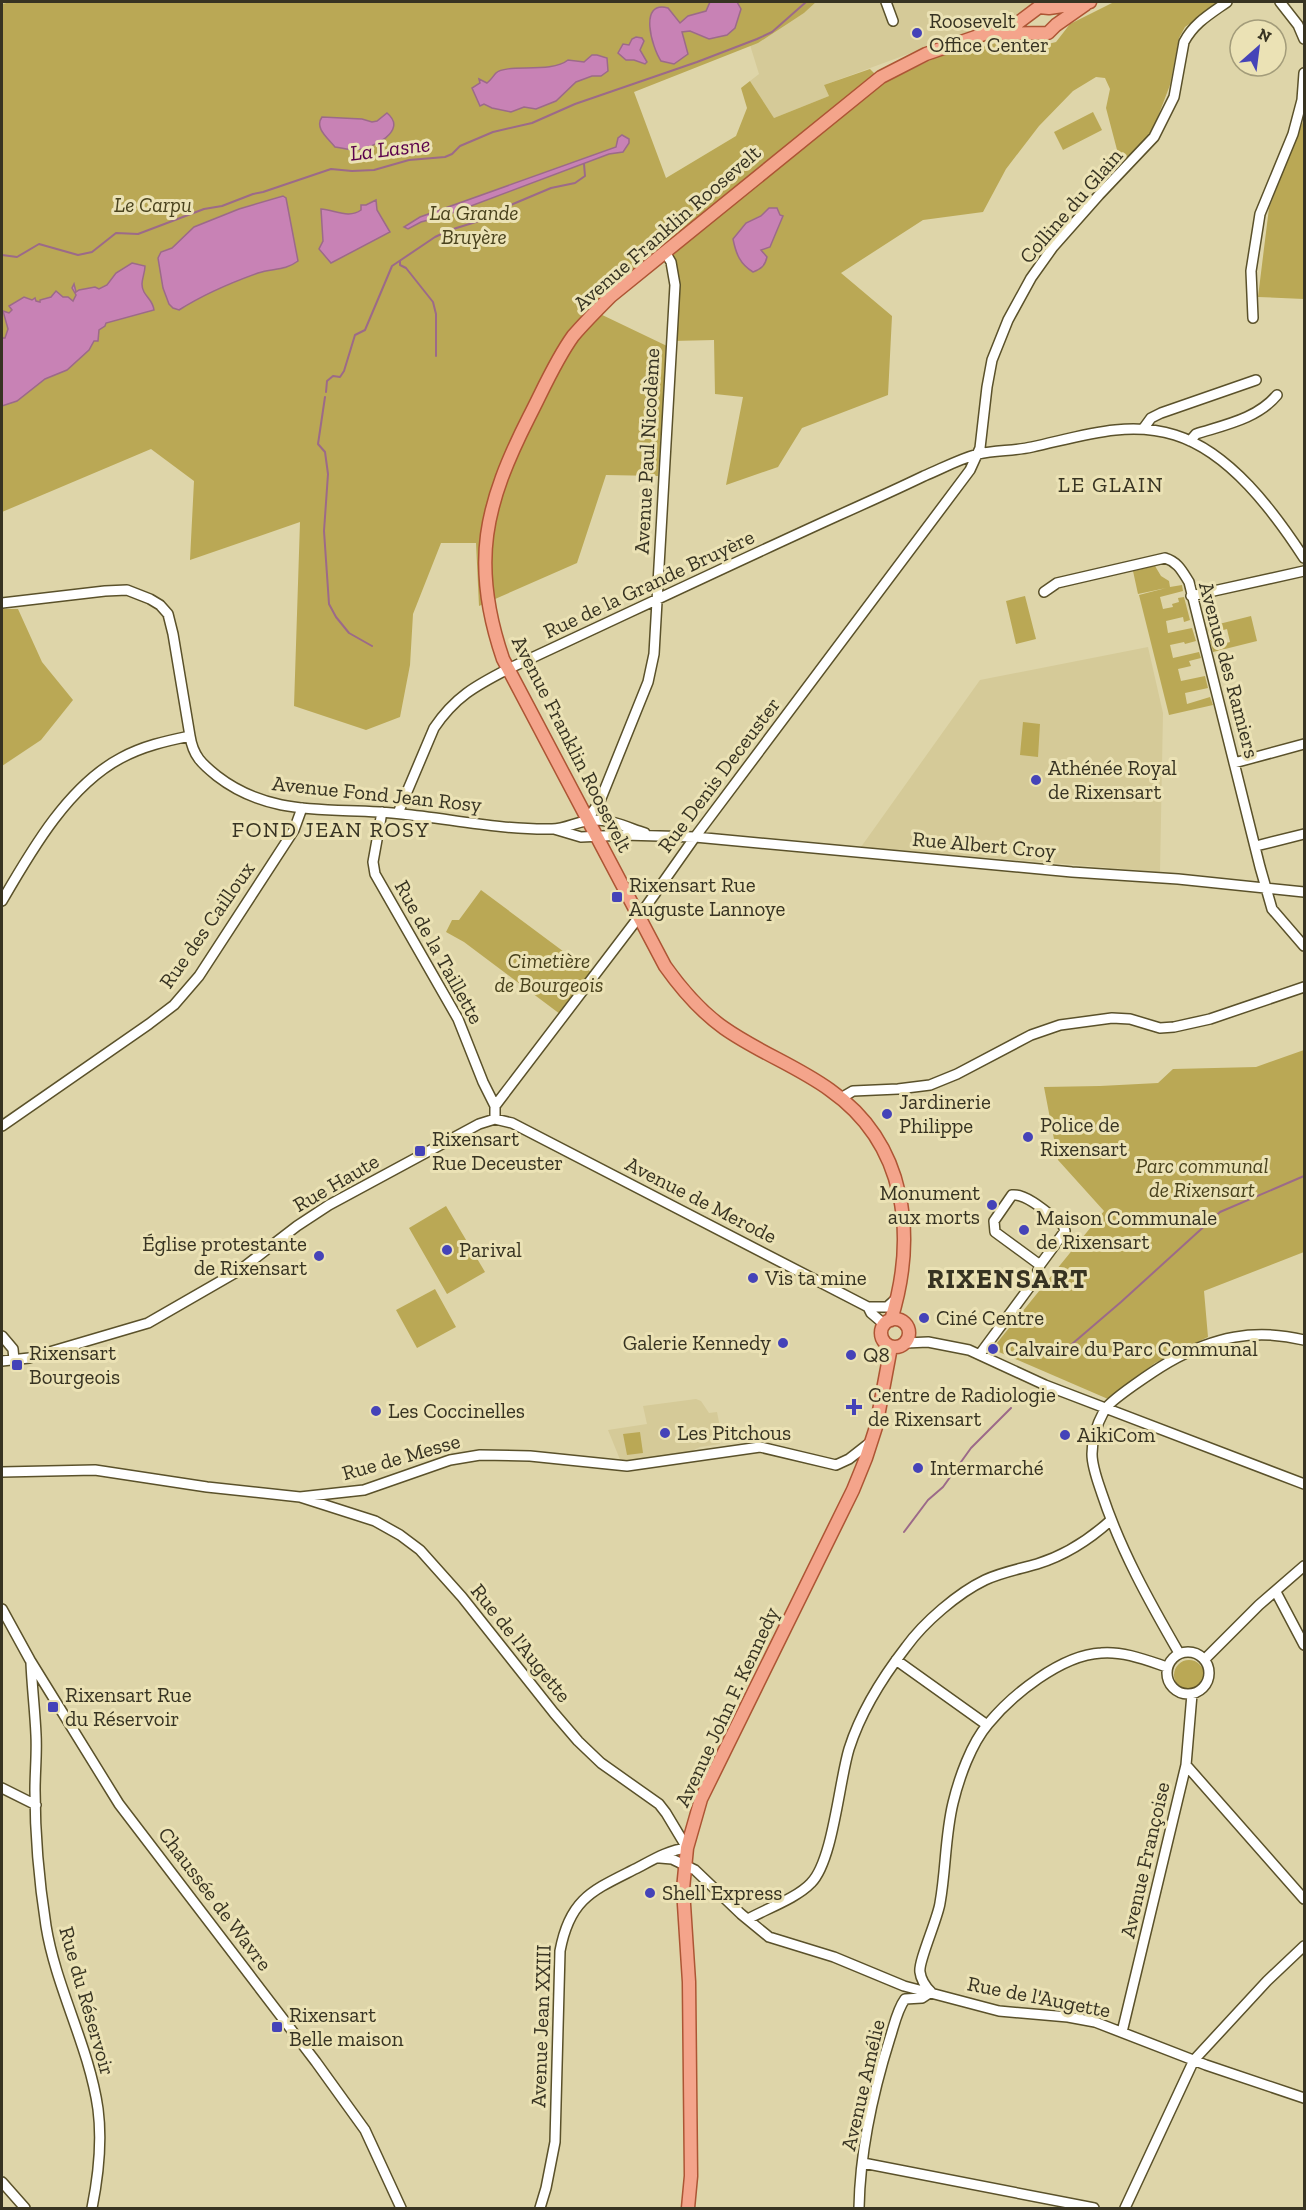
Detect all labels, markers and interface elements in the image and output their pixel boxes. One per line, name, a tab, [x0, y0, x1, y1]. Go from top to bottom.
place label: Roosevelt Office Center	[929, 8, 1049, 57]
north arrow	[1228, 18, 1288, 78]
text: N	[1255, 24, 1275, 46]
marker: Roosevelt Office Center	[910, 26, 924, 40]
water label: La Lasne	[348, 130, 432, 167]
street label: Avenue Franklin Roosevelt	[568, 139, 765, 316]
street label: Colline du Glain	[1014, 143, 1127, 268]
park label: Le Carpu	[114, 192, 192, 217]
park label: La Grande Bruyère	[429, 200, 519, 249]
street label: Avenue Paul Nicodème	[629, 347, 664, 555]
district label: LE GLAIN	[1058, 471, 1164, 498]
street label: Rue de la Grande Bruyère	[539, 524, 758, 643]
street label: Avenue des Ramiers	[1194, 579, 1265, 761]
street label: Avenue Franklin Roosevelt	[507, 631, 638, 856]
street label: Rue Denis Deceuster	[652, 692, 785, 857]
place label: Athénée Royal de Rixensart	[1048, 755, 1177, 804]
street label: Avenue Fond Jean Rosy	[271, 770, 483, 817]
marker: Athénée Royal de Rixensart	[1029, 773, 1043, 787]
district label: FOND JEAN ROSY	[232, 816, 430, 843]
street label: Rue Albert Croy	[911, 826, 1057, 863]
street label: Rue des Cailloux	[154, 856, 260, 993]
place label: Rixensart Rue Auguste Lannoye	[629, 872, 786, 921]
street label: Rue de la Taillette	[390, 875, 489, 1028]
marker: Rixensart Rue Auguste Lannoye	[610, 890, 624, 904]
park label: Cimetière de Bourgeois	[494, 948, 604, 997]
place label: Jardinerie Philippe	[899, 1089, 991, 1138]
marker: Jardinerie Philippe	[880, 1107, 894, 1121]
place label: Police de Rixensart	[1040, 1112, 1127, 1161]
place label: Rixensart Rue Deceuster	[432, 1126, 563, 1175]
marker: Police de Rixensart	[1021, 1130, 1035, 1144]
marker: Rixensart Rue Deceuster	[413, 1144, 427, 1158]
street label: Rue Haute	[289, 1148, 383, 1217]
street label: Avenue de Merode	[621, 1151, 781, 1249]
park label: Parc communal de Rixensart	[1136, 1153, 1269, 1202]
place label: Monument aux morts	[880, 1180, 980, 1229]
marker: Monument aux morts	[985, 1198, 999, 1212]
place label: Maison Communale de Rixensart	[1036, 1205, 1217, 1254]
marker: Maison Communale de Rixensart	[1017, 1223, 1031, 1237]
place label: Église protestante de Rixensart	[142, 1231, 307, 1280]
place label: Parival	[459, 1237, 522, 1262]
marker: Parival	[440, 1243, 454, 1257]
marker: Église protestante de Rixensart	[312, 1249, 326, 1263]
district label: RIXENSART	[927, 1263, 1089, 1295]
place label: Vis ta mine	[764, 1265, 867, 1290]
marker: Vis ta mine	[746, 1271, 760, 1285]
place label: Ciné Centre	[936, 1305, 1044, 1330]
marker: Ciné Centre	[917, 1311, 931, 1325]
place label: Galerie Kennedy	[623, 1330, 771, 1355]
marker: Galerie Kennedy	[776, 1336, 790, 1350]
place label: Calvaire du Parc Communal	[1005, 1336, 1258, 1361]
place label: Rixensart Bourgeois	[29, 1340, 120, 1389]
place label: Q8	[863, 1342, 890, 1367]
marker: Calvaire du Parc Communal	[986, 1342, 1000, 1356]
marker: Q8	[844, 1348, 858, 1362]
marker: Rixensart Bourgeois	[10, 1358, 24, 1372]
place label: Centre de Radiologie de Rixensart	[868, 1382, 1056, 1431]
place label: Les Coccinelles	[388, 1398, 525, 1423]
marker: Centre de Radiologie de Rixensart	[845, 1398, 863, 1416]
marker: Les Coccinelles	[369, 1404, 383, 1418]
place label: Les Pitchous	[677, 1420, 791, 1445]
place label: AikiCom	[1077, 1422, 1156, 1447]
marker: Les Pitchous	[658, 1426, 672, 1440]
street label: Rue de Messe	[339, 1428, 463, 1485]
marker: AikiCom	[1058, 1428, 1072, 1442]
place label: Intermarché	[930, 1455, 1044, 1480]
marker: Intermarché	[911, 1461, 925, 1475]
street label: Rue de l'Augette	[466, 1578, 577, 1707]
street label: Avenue John F. Kennedy	[669, 1603, 784, 1811]
place label: Rixensart Rue du Réservoir	[65, 1682, 192, 1731]
marker: Rixensart Rue du Réservoir	[46, 1700, 60, 1714]
street label: Avenue Françoise	[1114, 1779, 1175, 1940]
street label: Chaussée de Wavre	[153, 1822, 278, 1976]
place label: Shell Express	[662, 1880, 783, 1905]
marker: Shell Express	[643, 1886, 657, 1900]
street label: Rue du Réservoir	[54, 1924, 121, 2078]
street label: Avenue Jean XXIII	[525, 1944, 556, 2108]
street label: Rue de l'Augette	[965, 1970, 1113, 2023]
place label: Rixensart Belle maison	[289, 2002, 404, 2051]
street label: Avenue Amélie	[835, 2017, 890, 2153]
marker: Rixensart Belle maison	[270, 2020, 284, 2034]

